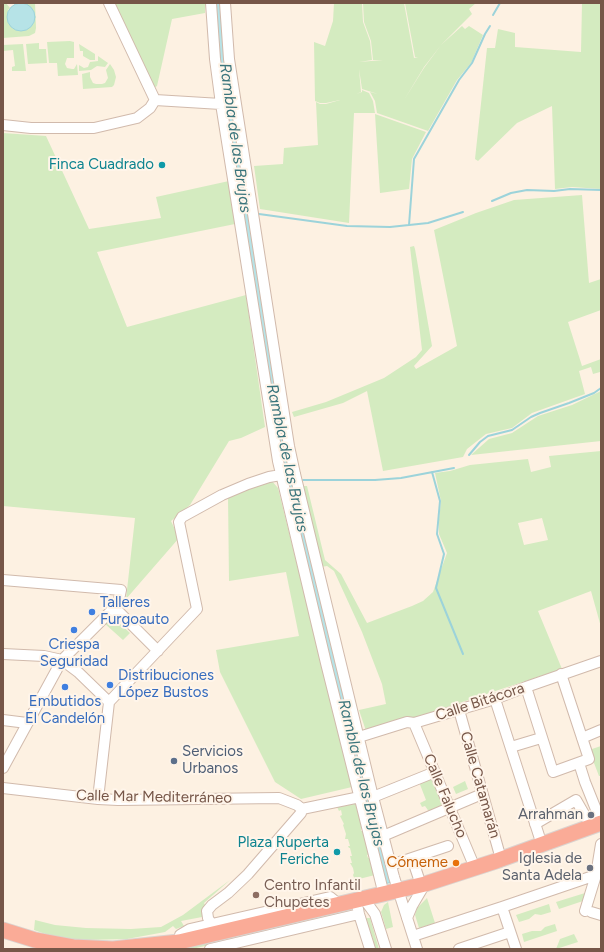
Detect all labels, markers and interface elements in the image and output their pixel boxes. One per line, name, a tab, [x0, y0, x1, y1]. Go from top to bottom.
water label: Rambla de las Brujas	[215, 62, 255, 214]
place label: Finca Cuadrado	[49, 156, 154, 174]
marker: Finca Cuadrado	[157, 160, 167, 170]
water label: Rambla de las Brujas	[262, 382, 312, 534]
place label: Talleres Furgoauto	[100, 594, 169, 629]
marker: Talleres Furgoauto	[87, 607, 97, 617]
marker: Criespa Seguridad	[69, 625, 79, 635]
place label: Criespa Seguridad	[40, 636, 108, 671]
place label: Distribuciones López Bustos	[118, 667, 214, 702]
street label: Calle Bitácora	[433, 679, 527, 725]
marker: Distribuciones López Bustos	[105, 680, 115, 690]
marker: Embutidos El Candelón	[60, 682, 70, 692]
place label: Embutidos El Candelón	[25, 693, 105, 728]
water label: Rambla de las Brujas	[333, 697, 389, 849]
street label: Calle Catamarán	[456, 730, 504, 840]
place label: Servicios Urbanos	[182, 743, 243, 778]
street label: Calle Falucho	[419, 751, 471, 841]
marker: Servicios Urbanos	[169, 756, 179, 766]
street label: Calle Mar Mediterráneo	[76, 787, 232, 807]
place label: Arrahman	[518, 806, 583, 824]
marker: Arrahman	[586, 810, 596, 820]
place label: Plaza Ruperta Feriche	[237, 834, 329, 869]
marker: Plaza Ruperta Feriche	[332, 847, 342, 857]
place label: Iglesia de Santa Adela	[502, 850, 582, 885]
place label: Cómeme	[387, 854, 448, 872]
marker: Cómeme	[451, 858, 461, 868]
marker: Iglesia de Santa Adela	[585, 863, 595, 873]
place label: Centro Infantil Chupetes	[264, 877, 361, 912]
marker: Centro Infantil Chupetes	[251, 890, 261, 900]

